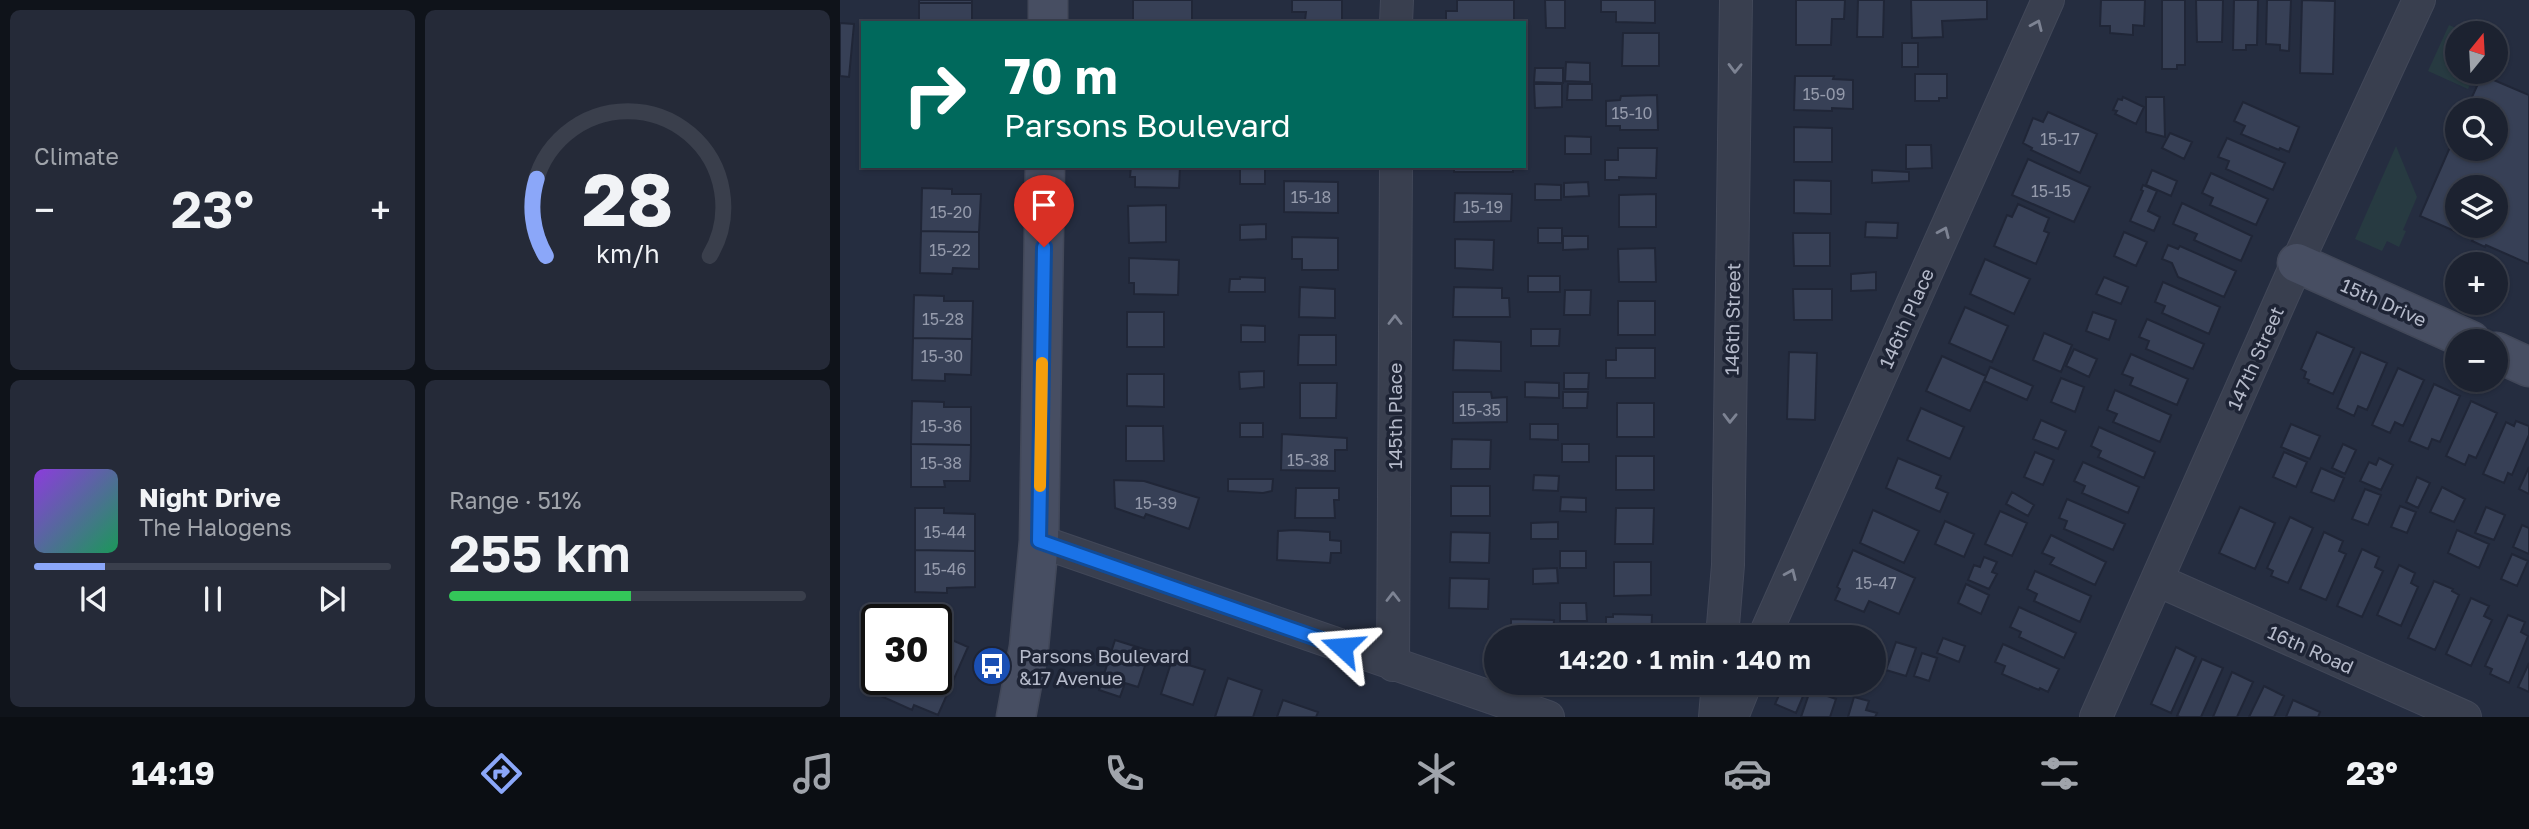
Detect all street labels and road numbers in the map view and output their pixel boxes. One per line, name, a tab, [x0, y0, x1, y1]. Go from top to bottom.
street label: 146th Street	[1720, 263, 1744, 375]
street label: 146th Place	[1874, 264, 1938, 372]
street label: 15th Drive	[2338, 273, 2430, 331]
street label: 147th Street	[2222, 303, 2288, 413]
street label: 145th Place	[1383, 363, 1406, 469]
street label: 16th Road	[2265, 620, 2357, 678]

